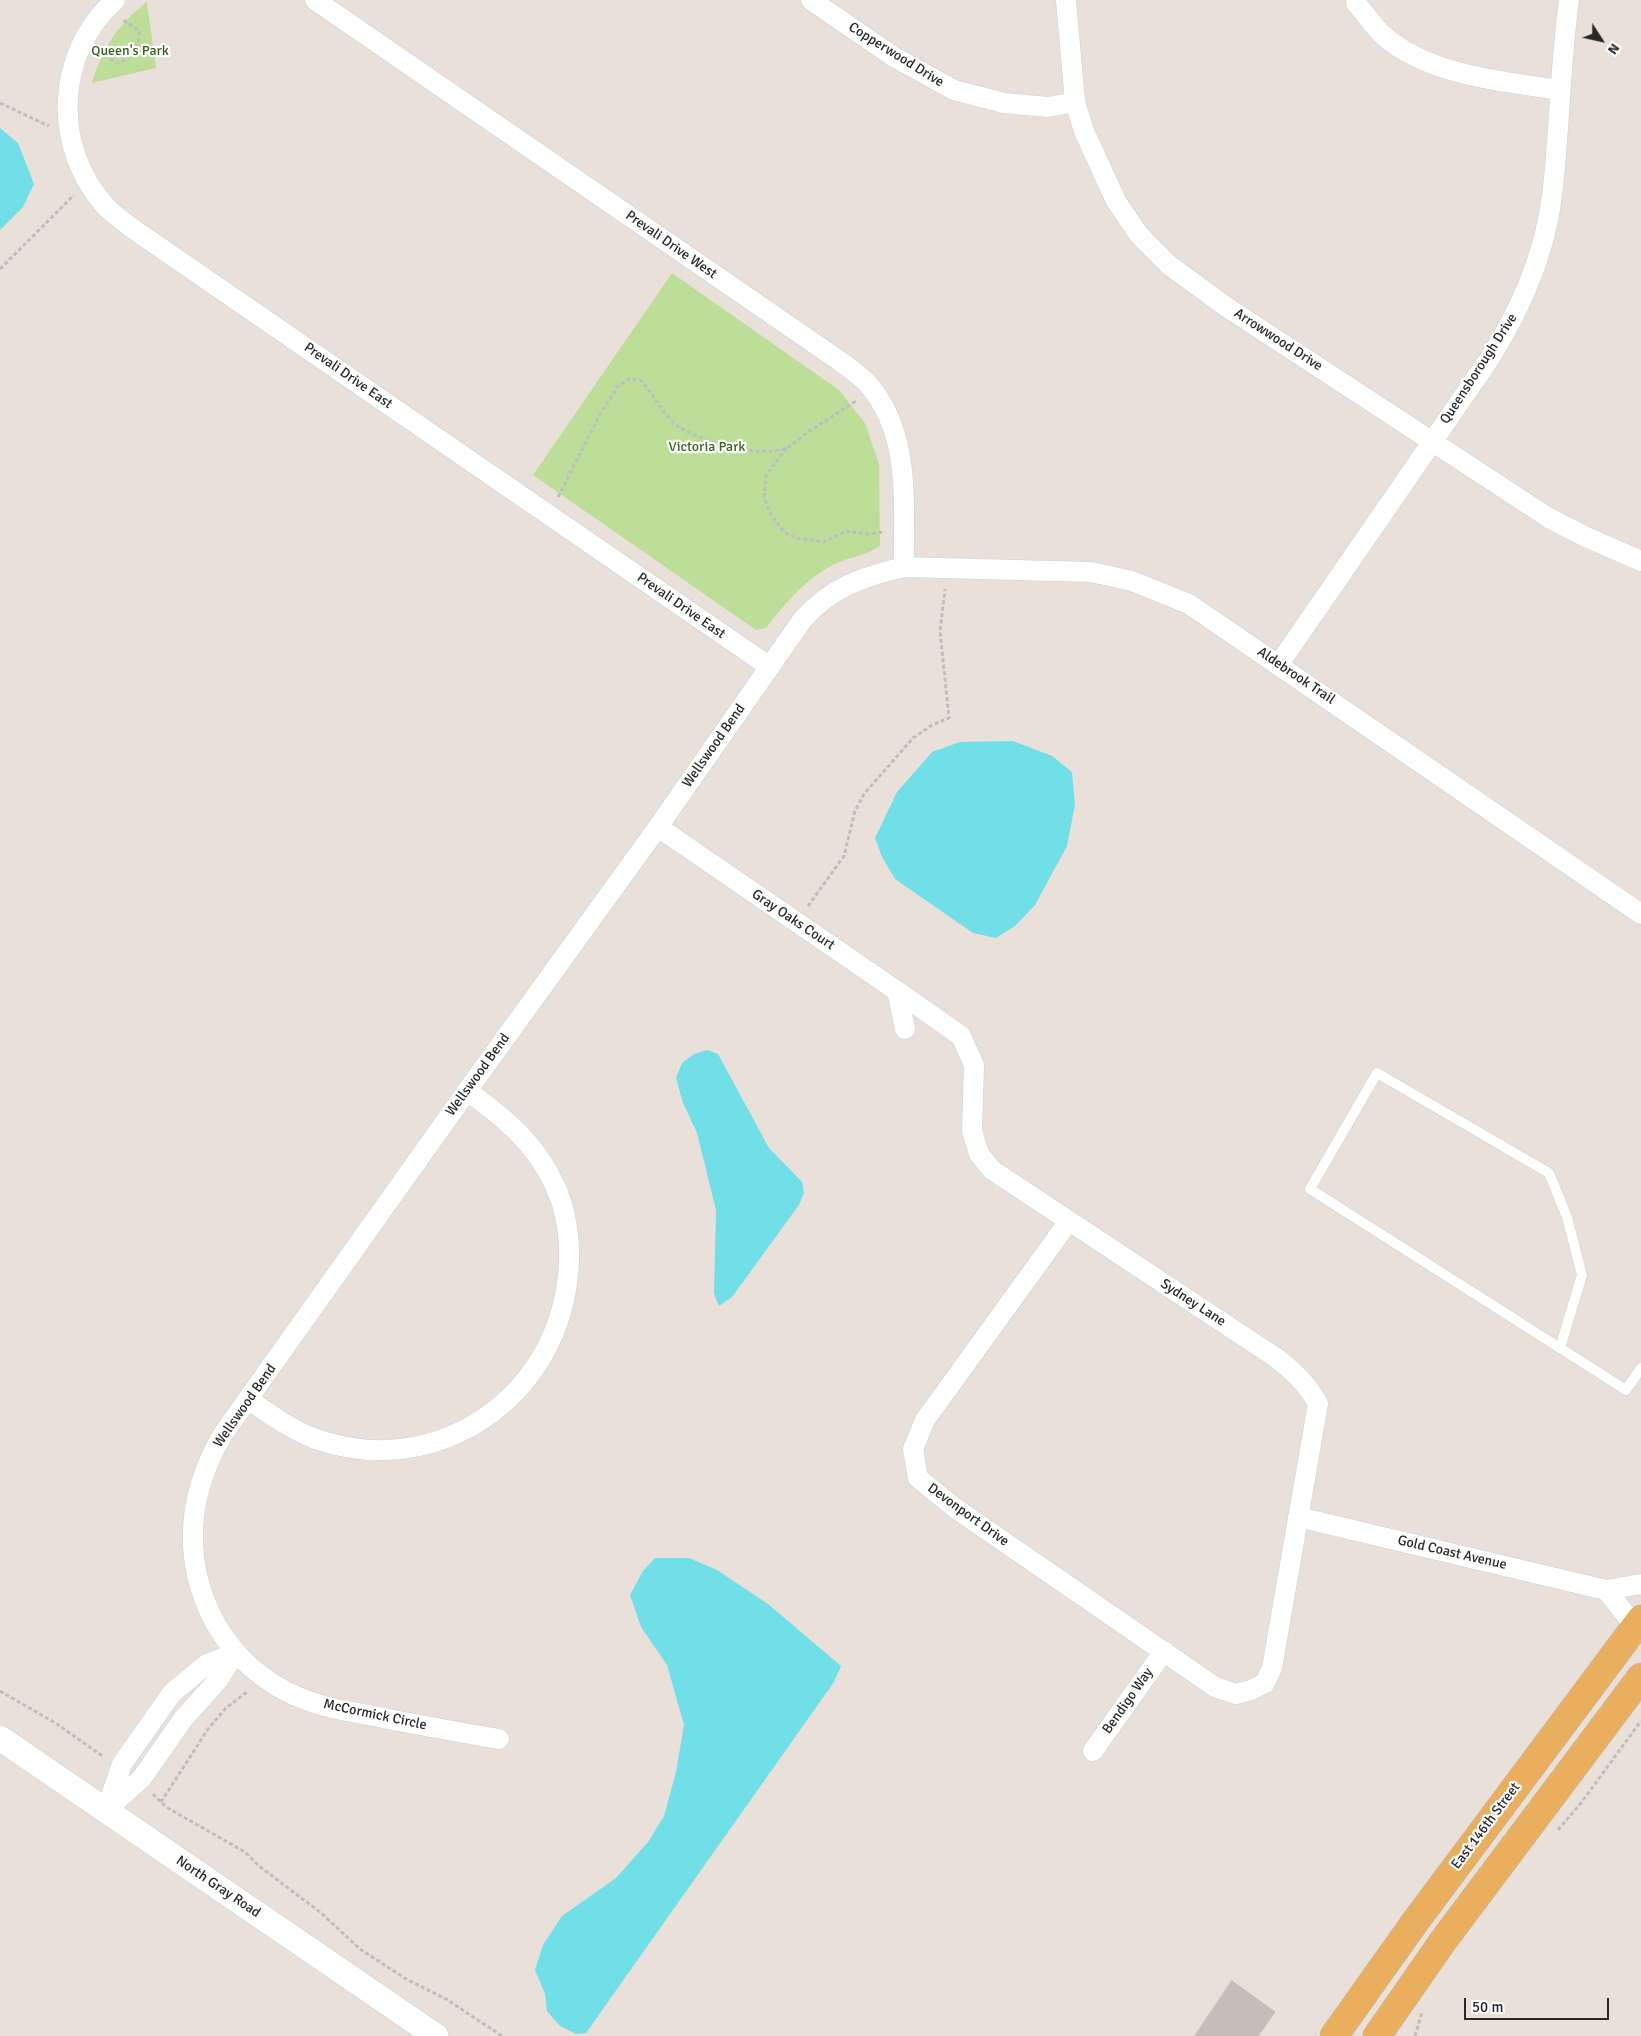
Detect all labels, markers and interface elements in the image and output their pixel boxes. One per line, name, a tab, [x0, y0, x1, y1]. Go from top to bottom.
north arrow	[1576, 15, 1626, 65]
street label: Copperwood Drive	[845, 19, 947, 91]
text: N	[1604, 40, 1623, 58]
park label: Queen's Park	[91, 43, 169, 59]
street label: Prevali Drive West	[622, 207, 720, 283]
street label: Arrowwood Drive	[1231, 305, 1325, 375]
street label: Queensborough Drive	[1437, 311, 1521, 427]
street label: Prevali Drive East	[301, 339, 395, 413]
park label: Victoria Park	[669, 439, 745, 455]
street label: Prevali Drive East	[634, 569, 728, 643]
street label: Aldebrook Trail	[1254, 644, 1338, 708]
street label: Wellswood Bend	[679, 701, 749, 791]
street label: Gray Oaks Court	[748, 886, 838, 954]
street label: Wellswood Bend	[442, 1030, 514, 1120]
street label: Sydney Lane	[1157, 1276, 1229, 1330]
street label: Wellswood Bend	[210, 1361, 280, 1451]
street label: Devonport Drive	[924, 1480, 1012, 1550]
street label: Gold Coast Avenue	[1396, 1532, 1508, 1574]
street label: Bendigo Way	[1099, 1665, 1157, 1737]
street label: McCormick Circle	[322, 1696, 428, 1734]
street label: East 146th Street	[1448, 1780, 1524, 1872]
street label: North Gray Road	[173, 1853, 263, 1921]
scale bar	[1466, 1988, 1611, 2020]
text: 50 m	[1472, 1998, 1503, 2016]

